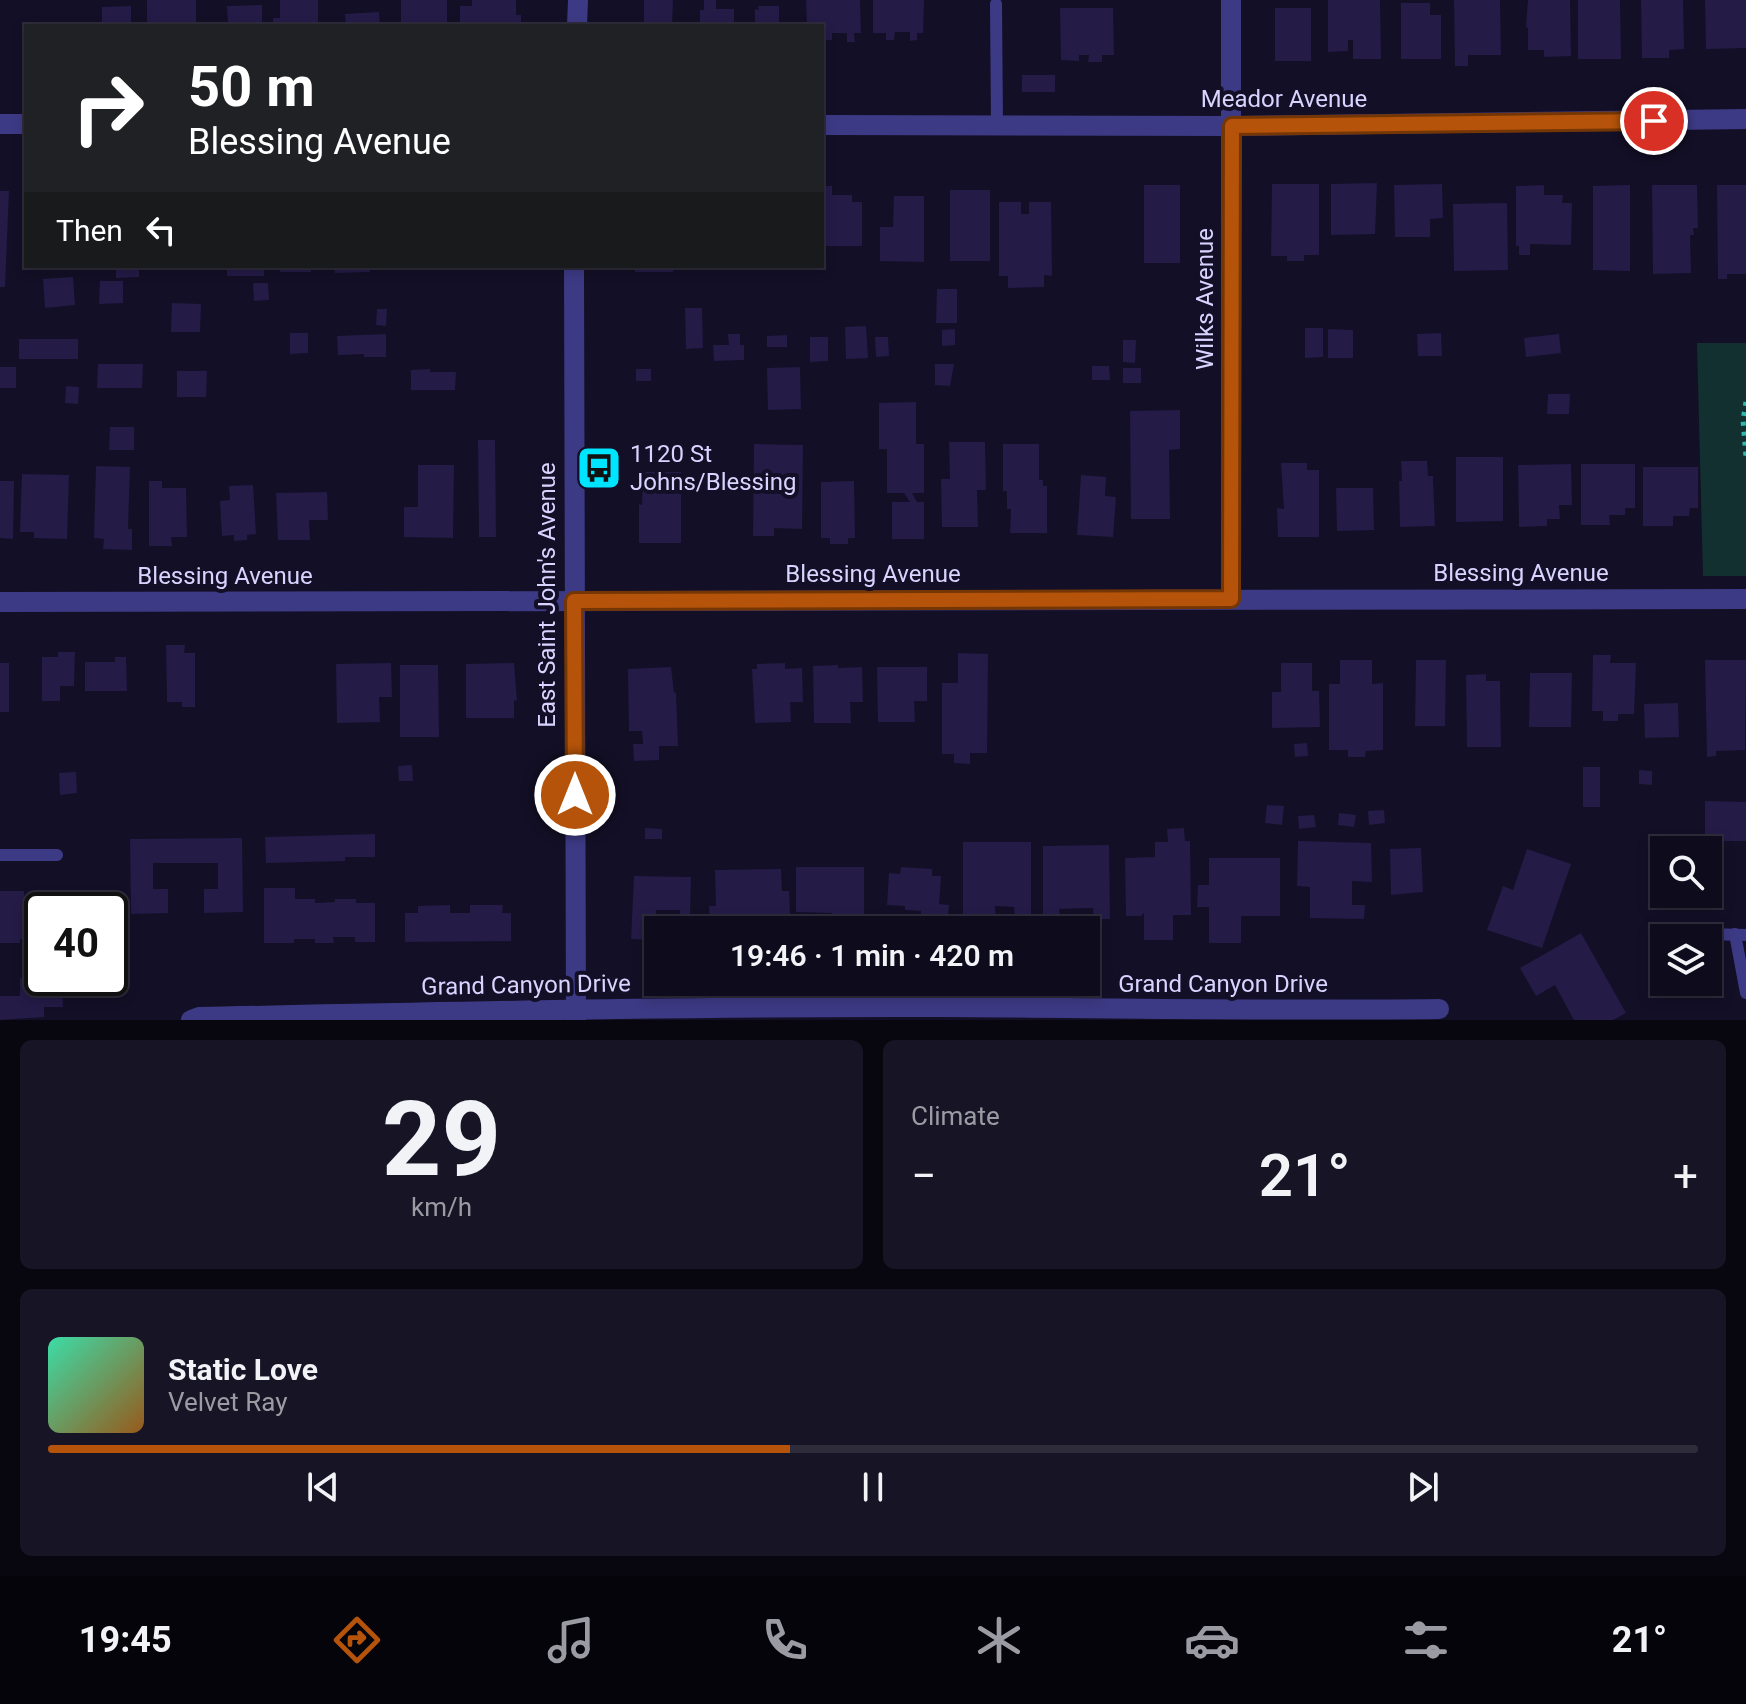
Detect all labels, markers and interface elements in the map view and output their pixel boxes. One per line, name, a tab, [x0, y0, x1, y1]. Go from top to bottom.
text: 50 m	[188, 54, 315, 120]
icon: right	[56, 56, 160, 160]
street label: Meador Avenue	[1201, 85, 1367, 113]
pin	[1620, 87, 1688, 155]
icon: arrive	[1632, 99, 1676, 143]
text: Blessing Avenue	[188, 121, 451, 163]
icon: left	[139, 208, 183, 252]
text: Then	[56, 213, 123, 248]
street label: Wilks Avenue	[1191, 228, 1219, 370]
place label: 1120 St Johns/Blessing	[630, 440, 797, 496]
bus stop icon: 1120 St Johns/Blessing	[575, 444, 623, 492]
street label: East Saint John's Avenue	[533, 462, 561, 728]
street label: Blessing Avenue	[1433, 559, 1609, 587]
street label: Blessing Avenue	[785, 560, 961, 588]
street label: Blessing Avenue	[137, 562, 313, 590]
position arrow	[533, 753, 617, 837]
map controls	[1650, 836, 1722, 996]
button: search	[1650, 836, 1722, 908]
speed limit sign: 40	[24, 892, 128, 996]
button: layers	[1650, 924, 1722, 996]
text: 19:46 · 1 min · 420 m	[730, 938, 1014, 973]
street label: Grand Canyon Drive	[421, 969, 631, 1001]
street label: Grand Canyon Drive	[1118, 970, 1328, 998]
text: 29	[382, 1079, 501, 1200]
text: Climate	[911, 1101, 1000, 1131]
text: 21°	[1259, 1140, 1350, 1211]
text: −	[911, 1150, 936, 1202]
text: +	[1673, 1150, 1698, 1202]
text: km/h	[411, 1192, 472, 1222]
text: Static Love	[168, 1352, 318, 1387]
text: Velvet Ray	[168, 1387, 288, 1417]
icon: previous	[301, 1465, 345, 1509]
icon: pause	[851, 1465, 895, 1509]
icon: next	[1401, 1465, 1445, 1509]
icon: directions	[329, 1612, 385, 1668]
icon: music	[543, 1612, 599, 1668]
icon: phone	[757, 1612, 813, 1668]
icon: climate	[971, 1612, 1027, 1668]
icon: car	[1184, 1612, 1240, 1668]
icon: filters	[1398, 1612, 1454, 1668]
text: 19:45	[79, 1619, 172, 1661]
text: 21°	[1612, 1619, 1667, 1661]

